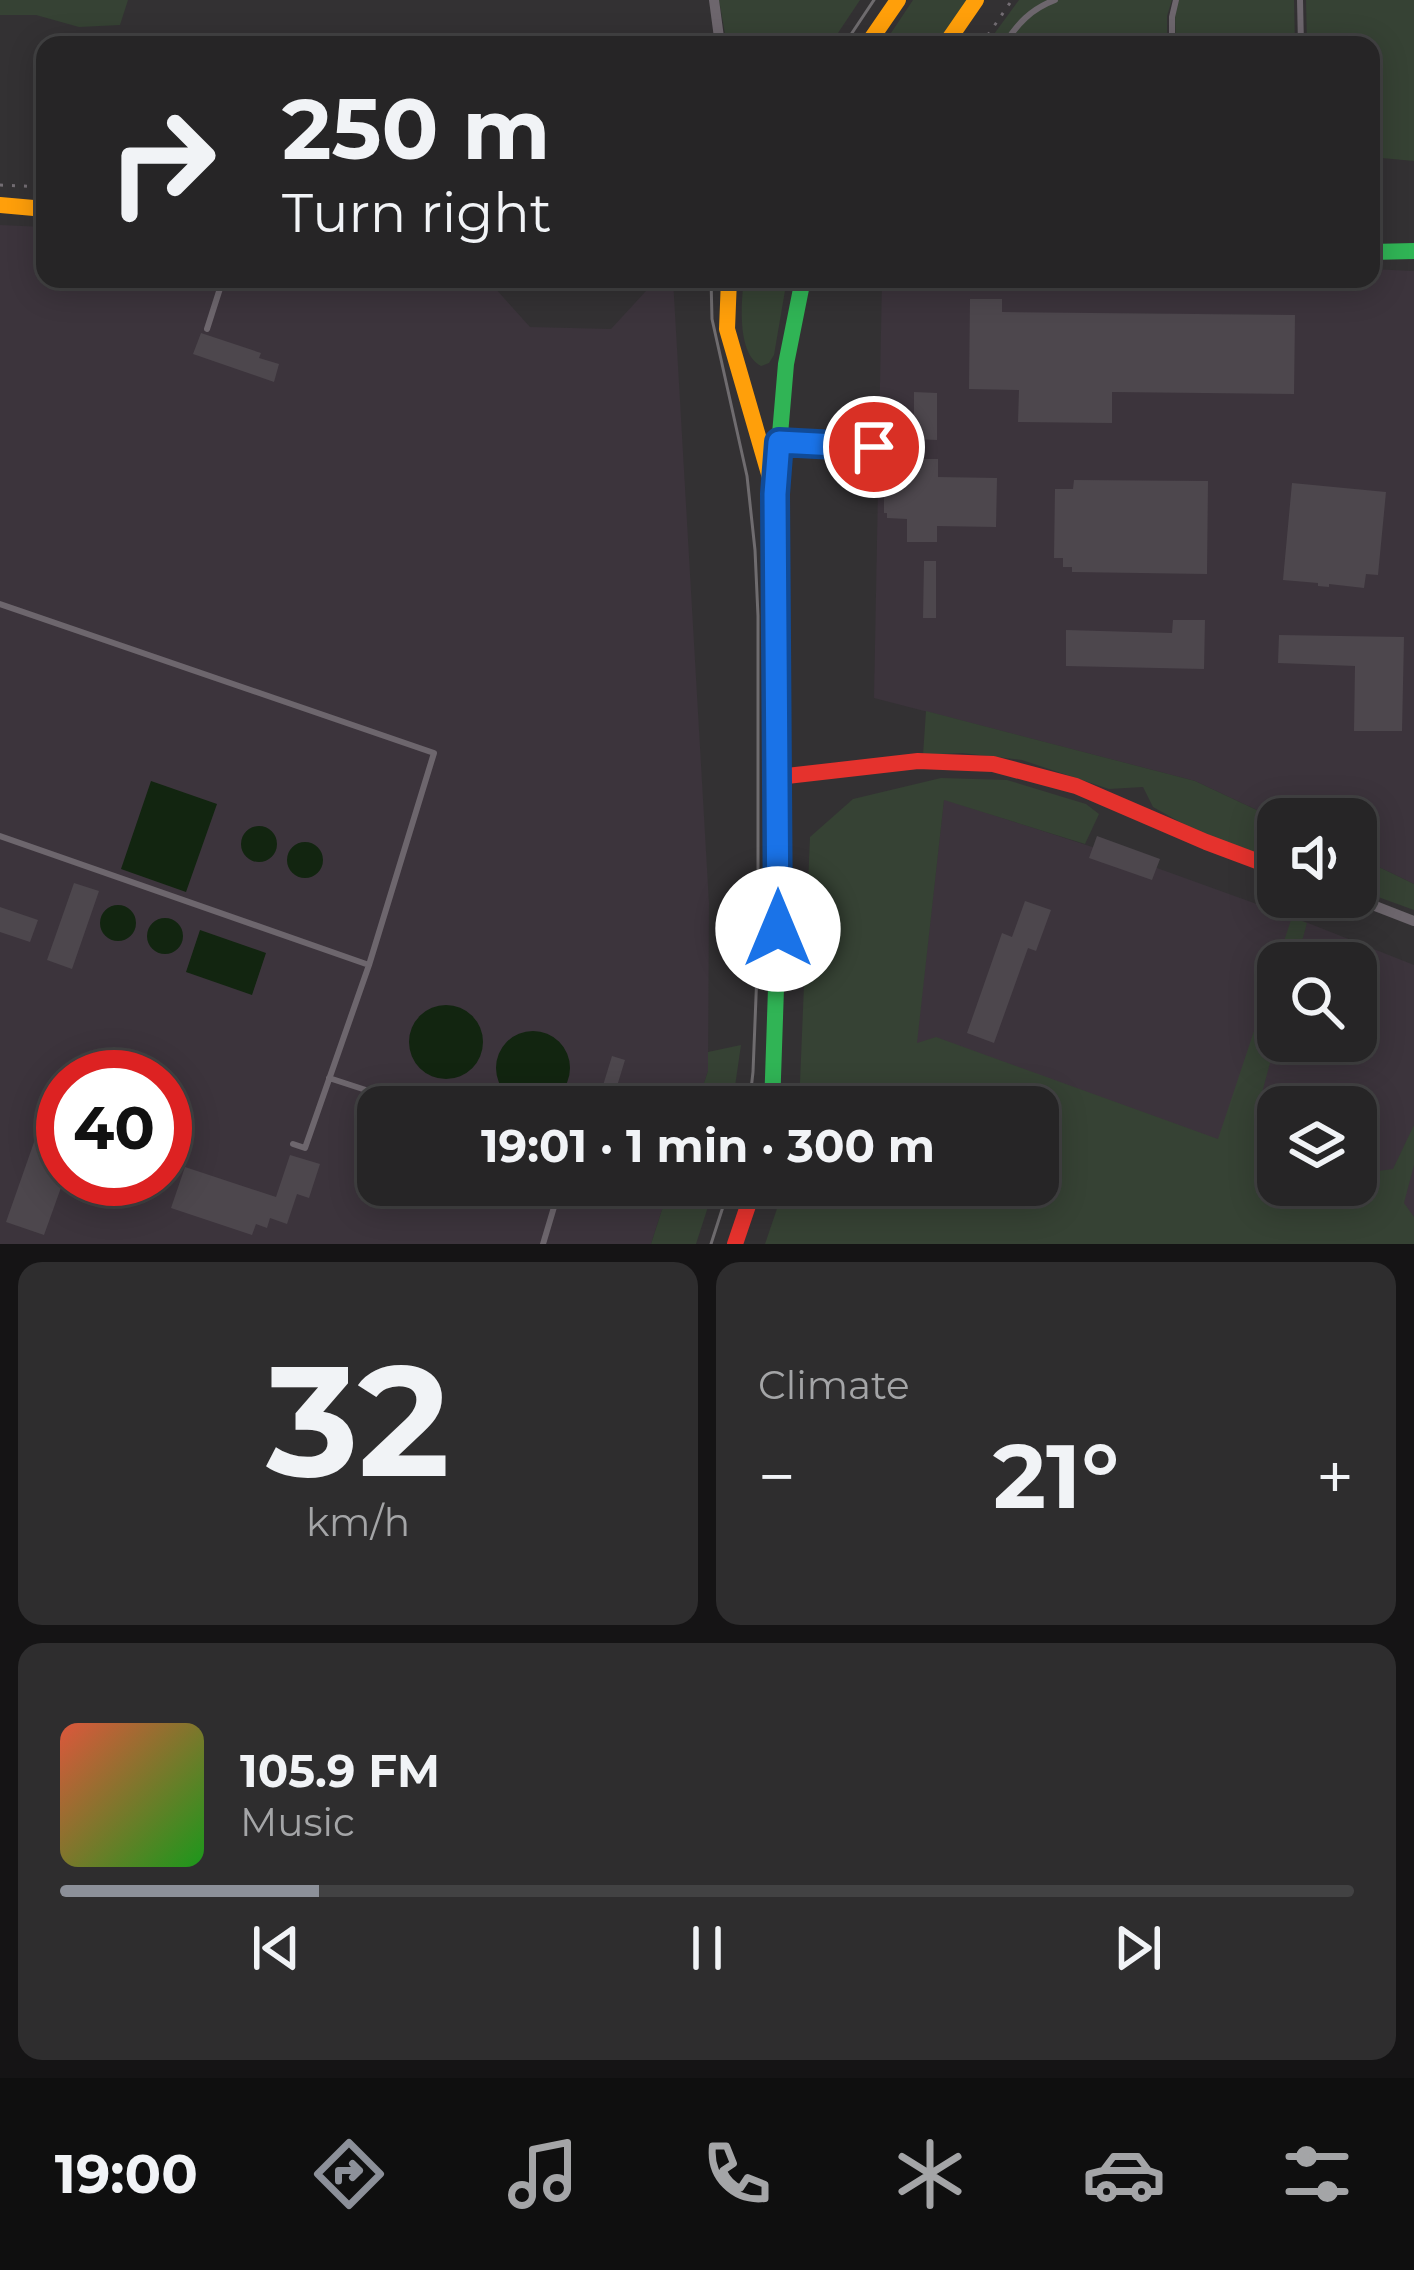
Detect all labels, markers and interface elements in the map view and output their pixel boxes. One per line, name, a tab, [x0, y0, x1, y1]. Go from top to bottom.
text: 250 m	[282, 78, 550, 180]
icon: right	[84, 84, 240, 240]
text: Turn right	[282, 180, 552, 246]
pin	[823, 396, 925, 498]
icon: arrive	[841, 414, 907, 480]
map controls	[1257, 798, 1377, 1206]
button: sound	[1257, 798, 1377, 918]
position arrow	[715, 866, 841, 992]
button: search	[1257, 942, 1377, 1062]
speed limit sign: 40	[36, 1050, 192, 1206]
button: layers	[1257, 1086, 1377, 1206]
text: 19:01 · 1 min · 300 m	[481, 1118, 935, 1173]
text: 32	[266, 1325, 450, 1515]
text: Climate	[758, 1361, 910, 1409]
text: 21°	[993, 1421, 1119, 1531]
text: −	[758, 1436, 796, 1517]
text: +	[1316, 1436, 1354, 1517]
text: km/h	[306, 1498, 410, 1546]
text: 105.9 FM	[240, 1743, 440, 1798]
text: Music	[240, 1798, 355, 1846]
icon: previous	[243, 1915, 309, 1981]
icon: pause	[674, 1915, 740, 1981]
icon: next	[1105, 1915, 1171, 1981]
icon: directions	[307, 2132, 391, 2216]
icon: music	[501, 2132, 585, 2216]
icon: phone	[695, 2132, 779, 2216]
icon: climate	[888, 2132, 972, 2216]
icon: car	[1082, 2132, 1166, 2216]
icon: filters	[1275, 2132, 1359, 2216]
text: 19:00	[55, 2141, 198, 2207]

